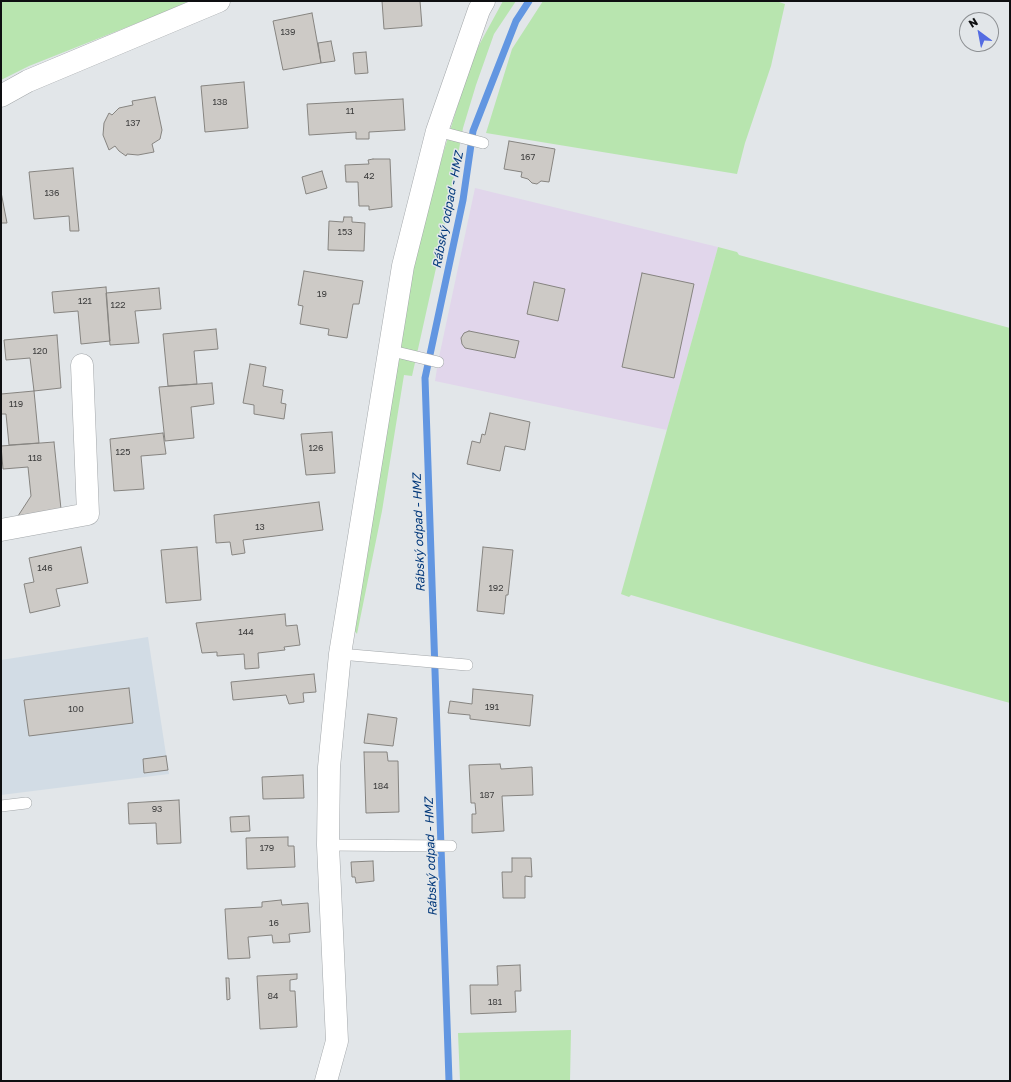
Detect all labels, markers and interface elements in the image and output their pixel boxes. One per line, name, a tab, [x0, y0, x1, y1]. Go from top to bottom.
north arrow	[959, 12, 999, 52]
text: N	[966, 15, 980, 30]
house number: 139	[280, 27, 296, 37]
house number: 138	[212, 97, 228, 107]
house number: 11	[346, 106, 354, 116]
house number: 137	[126, 118, 140, 128]
water label: Rábský odpad - HMZ	[430, 150, 466, 270]
house number: 167	[521, 152, 535, 162]
house number: 42	[364, 171, 374, 181]
house number: 136	[44, 188, 60, 198]
house number: 153	[338, 227, 352, 237]
house number: 19	[317, 289, 327, 299]
house number: 121	[78, 296, 92, 306]
house number: 122	[111, 300, 125, 310]
house number: 120	[32, 346, 48, 356]
house number: 119	[9, 399, 23, 409]
house number: 126	[308, 443, 324, 453]
house number: 125	[116, 447, 130, 457]
house number: 118	[28, 453, 42, 463]
water label: Rábský odpad - HMZ	[410, 474, 428, 592]
house number: 13	[255, 522, 265, 532]
house number: 146	[37, 563, 53, 573]
house number: 192	[488, 583, 504, 593]
house number: 144	[238, 627, 254, 637]
house number: 191	[485, 702, 499, 712]
house number: 100	[68, 704, 84, 714]
house number: 184	[373, 781, 389, 791]
house number: 187	[480, 790, 494, 800]
water label: Rábský odpad - HMZ	[422, 798, 440, 916]
house number: 93	[152, 804, 162, 814]
house number: 179	[260, 843, 274, 853]
house number: 16	[269, 918, 279, 928]
house number: 84	[268, 991, 278, 1001]
house number: 181	[488, 997, 502, 1007]

